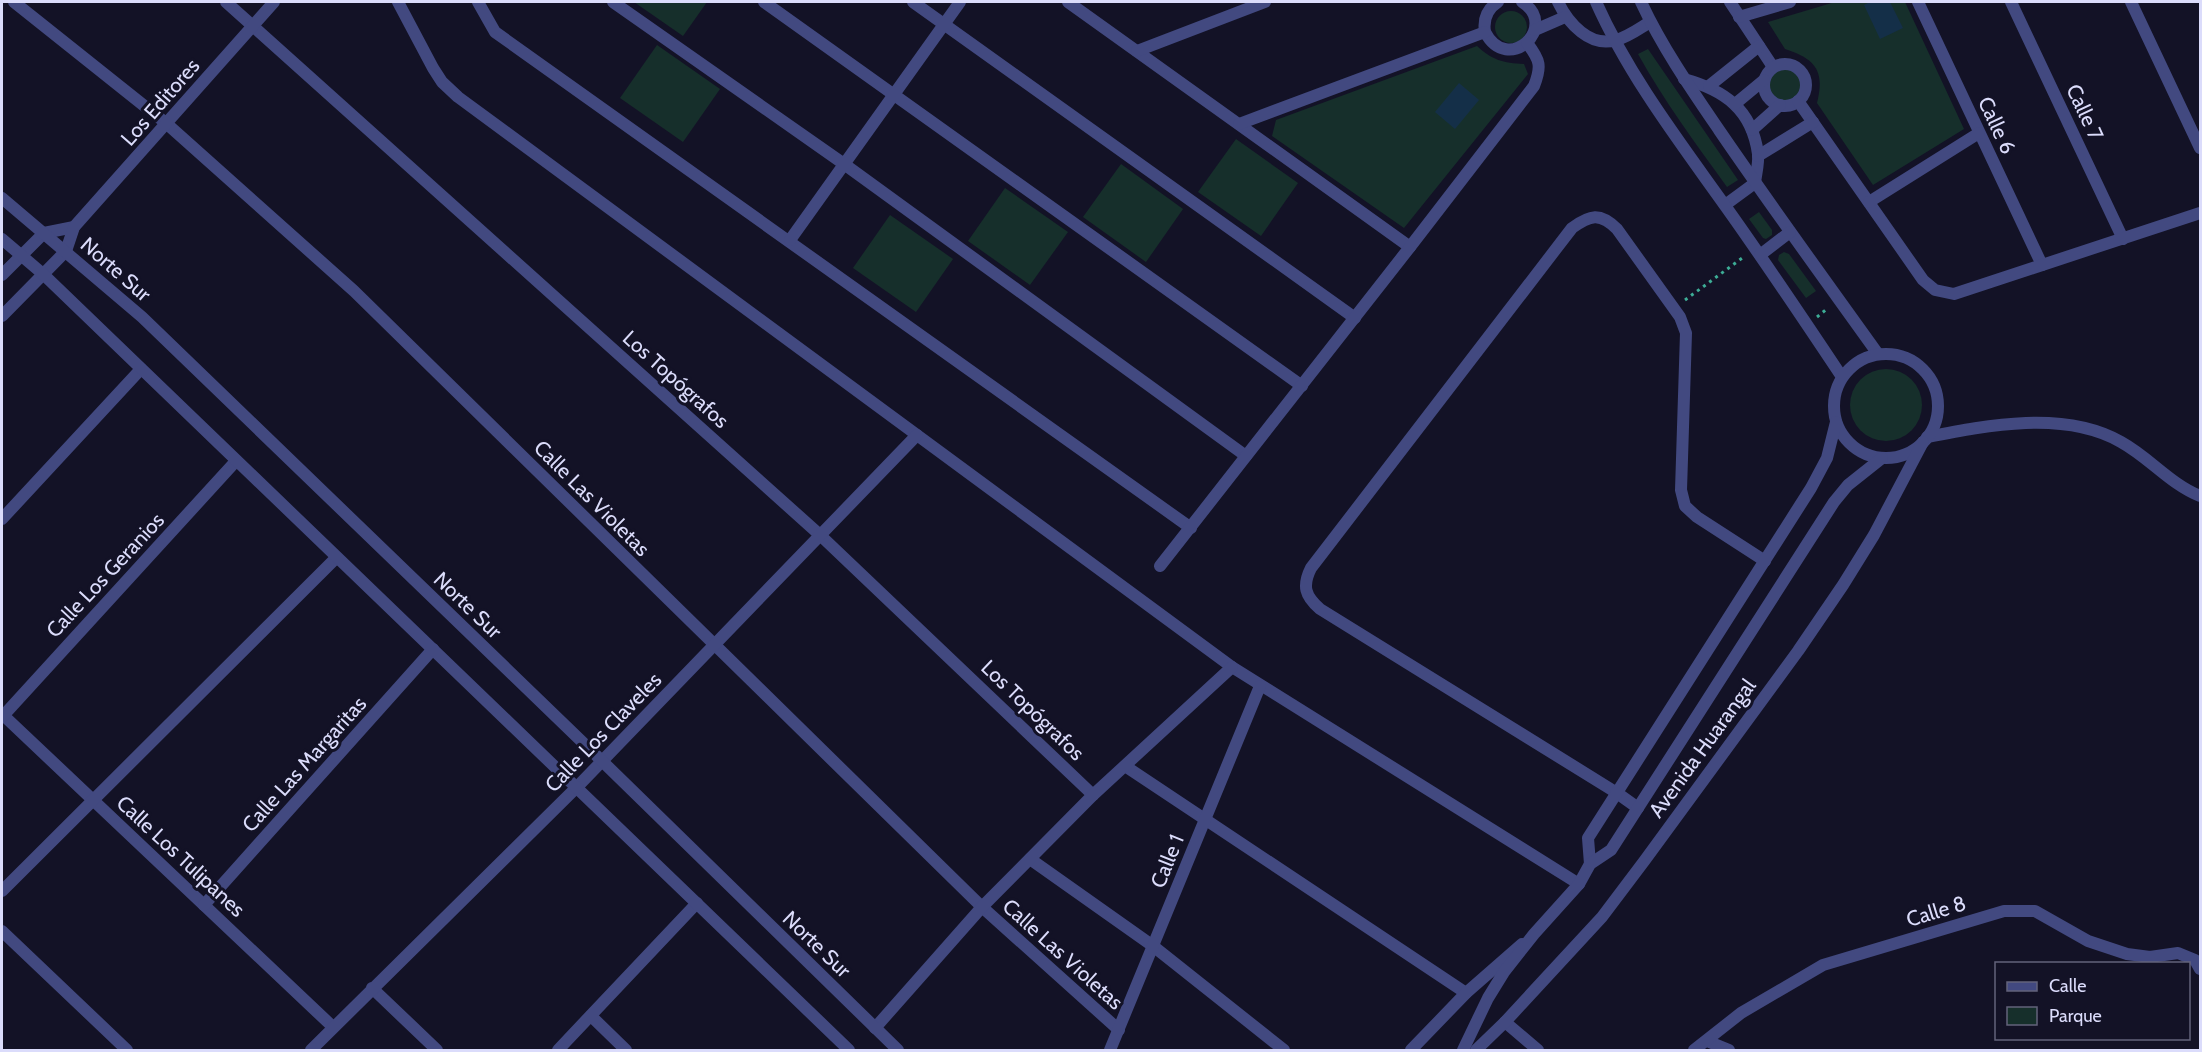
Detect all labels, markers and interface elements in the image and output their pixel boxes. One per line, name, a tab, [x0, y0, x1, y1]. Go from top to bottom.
street label: Los Editores	[115, 53, 205, 151]
street label: Calle 7	[2061, 80, 2109, 144]
street label: Calle 6	[1973, 92, 2021, 158]
street label: Norte Sur	[76, 232, 157, 307]
street label: Los Topógrafos	[618, 325, 734, 433]
street label: Calle Las Violetas	[529, 435, 655, 561]
street label: Calle Los Geranios	[41, 507, 169, 643]
street label: Norte Sur	[429, 567, 507, 644]
street label: Los Topógrafos	[976, 655, 1090, 766]
street label: Calle Los Claveles	[540, 667, 667, 797]
street label: Avenida Huarangal	[1643, 674, 1761, 822]
street label: Calle Las Margaritas	[237, 691, 371, 837]
street label: Calle Los Tulipanes	[112, 790, 251, 922]
street label: Calle 1	[1145, 831, 1189, 891]
street label: Calle 8	[1903, 890, 1969, 932]
street label: Calle Las Violetas	[998, 893, 1129, 1015]
street label: Norte Sur	[778, 906, 856, 983]
legend	[1995, 962, 2190, 1040]
text: Calle	[2049, 975, 2086, 997]
text: Parque	[2049, 1005, 2102, 1027]

